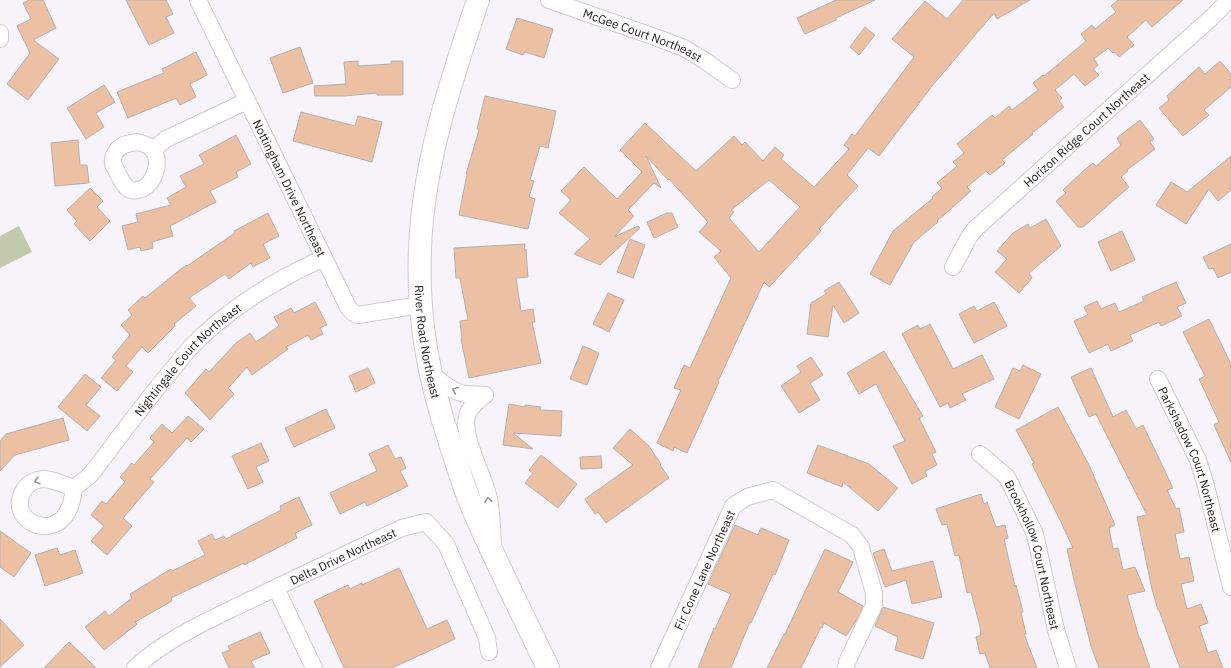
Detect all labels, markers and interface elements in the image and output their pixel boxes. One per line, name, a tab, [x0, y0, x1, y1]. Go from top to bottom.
street label: McGee Court Northeast	[581, 5, 705, 65]
street label: Horizon Ridge Court Northeast	[1020, 69, 1152, 190]
street label: Nottingham Drive Northeast	[250, 117, 330, 259]
street label: River Road Northeast	[412, 285, 444, 400]
street label: Nightingale Court Northeast	[131, 300, 244, 419]
street label: Parkshadow Court Northeast	[1155, 384, 1225, 534]
one-way arrow	[452, 386, 459, 394]
one-way arrow	[34, 476, 41, 485]
street label: Brookhollow Court Northeast	[1002, 477, 1063, 631]
one-way arrow	[484, 497, 493, 503]
street label: Fir Cone Lane Northeast	[670, 508, 738, 632]
street label: Delta Drive Northeast	[287, 524, 398, 587]

